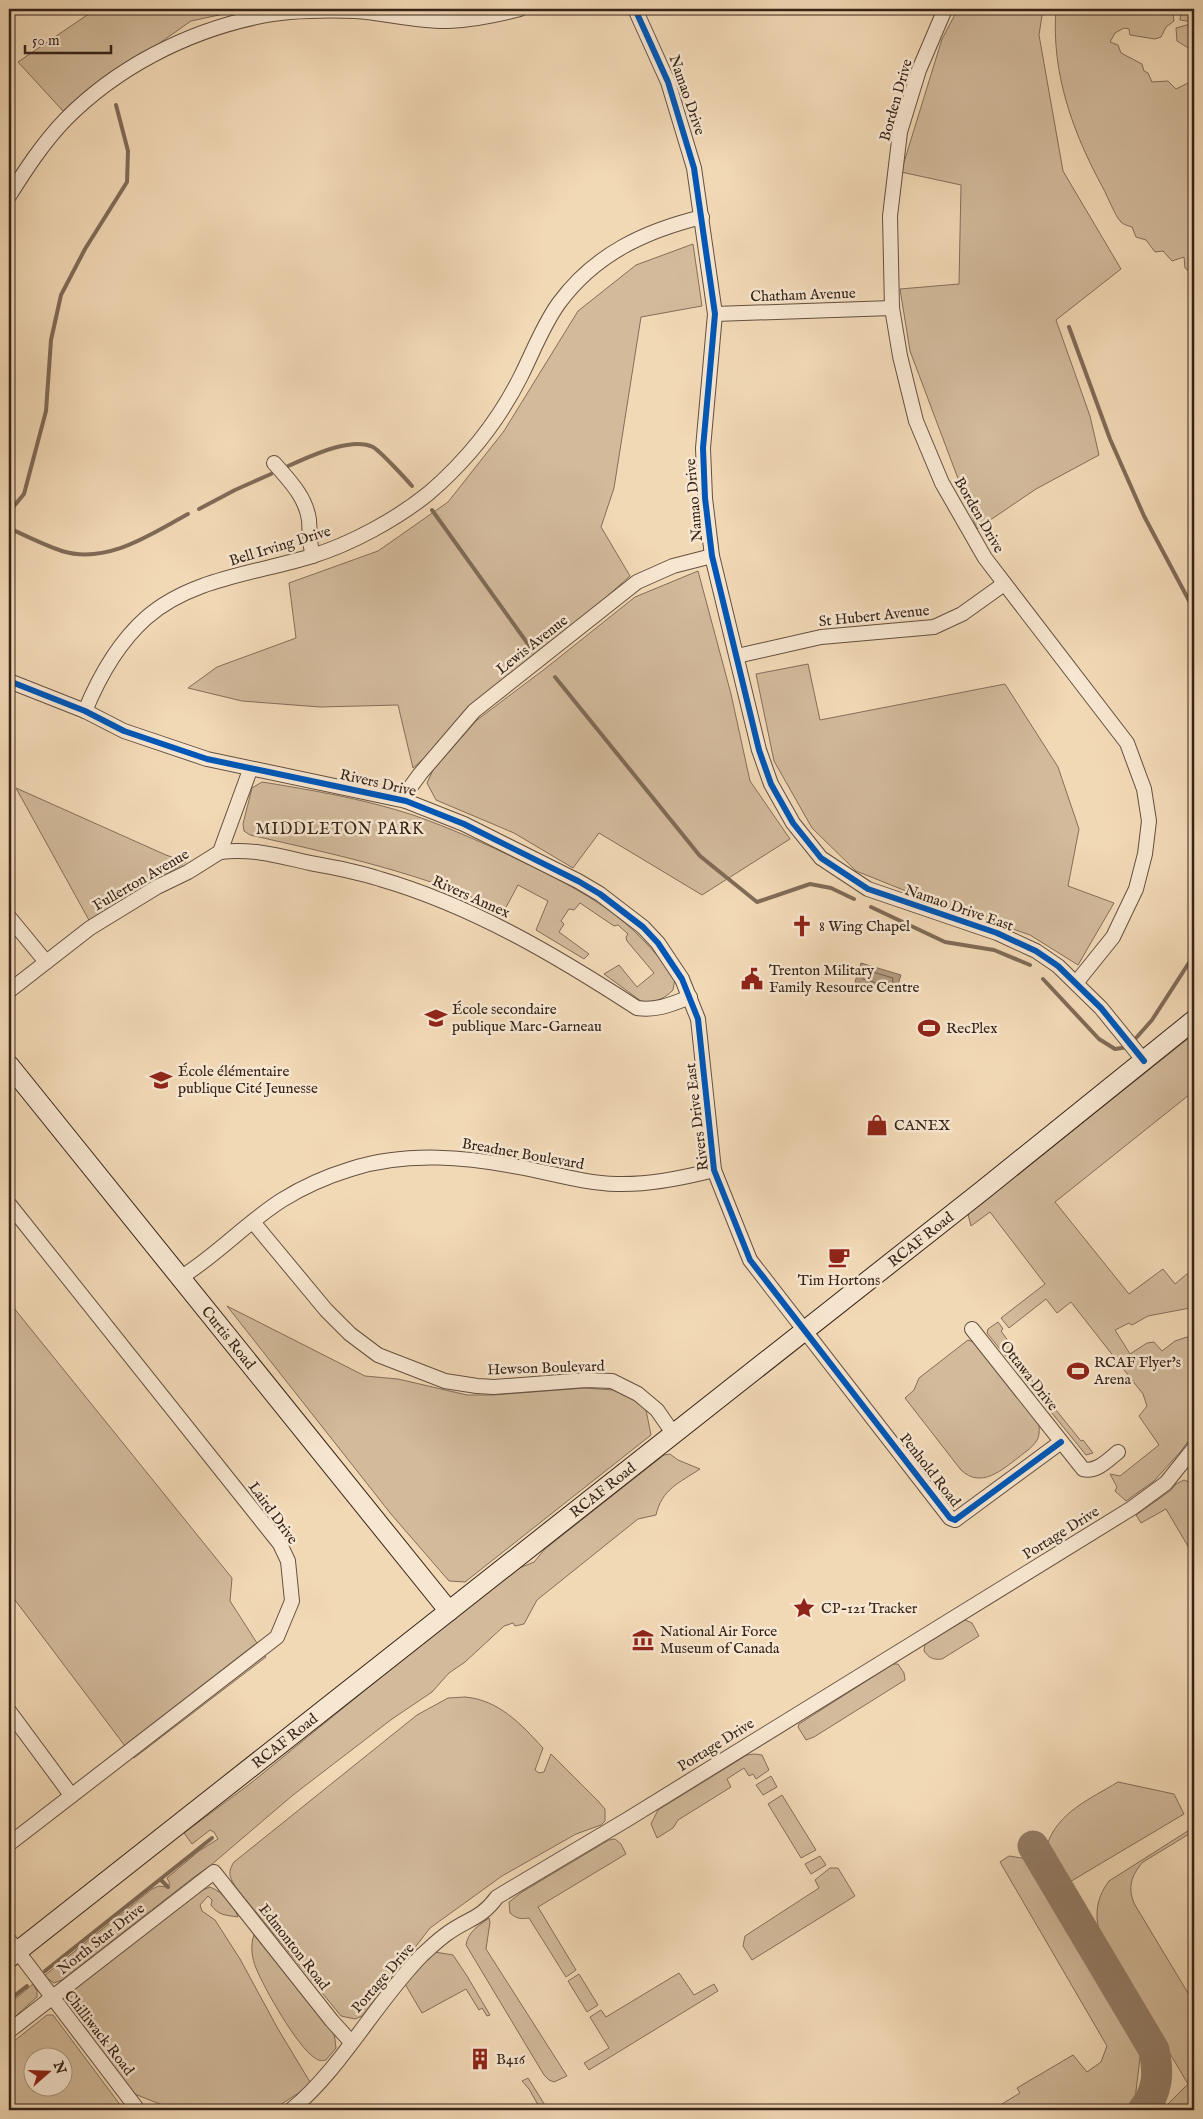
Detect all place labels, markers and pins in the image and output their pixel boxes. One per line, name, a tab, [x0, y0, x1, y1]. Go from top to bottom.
church icon: 8 Wing Chapel	[789, 913, 815, 939]
place label: 8 Wing Chapel	[819, 917, 911, 936]
place label: Trenton Military Family Resource Centre	[769, 961, 920, 997]
public building icon: Trenton Military Family Resource Centre	[739, 966, 765, 992]
place label: École secondaire publique Marc-Garneau	[452, 1000, 602, 1036]
school or university icon: École secondaire publique Marc-Garneau	[423, 1005, 449, 1031]
sports icon: RecPlex	[916, 1015, 942, 1041]
place label: RecPlex	[946, 1019, 998, 1038]
place label: École élémentaire publique Cité Jeunesse	[178, 1062, 318, 1098]
school or university icon: École élémentaire publique Cité Jeunesse	[148, 1067, 174, 1093]
shop icon: CANEX	[864, 1112, 890, 1138]
place label: CANEX	[894, 1116, 950, 1135]
cafe icon: Tim Hortons	[826, 1244, 852, 1270]
place label: Tim Hortons	[798, 1271, 880, 1290]
place label: RCAF Flyer's Arena	[1093, 1353, 1181, 1389]
sports icon: RCAF Flyer's Arena	[1065, 1358, 1091, 1384]
place icon: CP-121 Tracker	[791, 1595, 817, 1621]
place label: CP-121 Tracker	[821, 1599, 918, 1618]
place label: National Air Force Museum of Canada	[660, 1622, 780, 1658]
museum icon: National Air Force Museum of Canada	[630, 1627, 656, 1653]
building icon: B416	[467, 2046, 493, 2072]
place label: B416	[496, 2050, 526, 2069]

